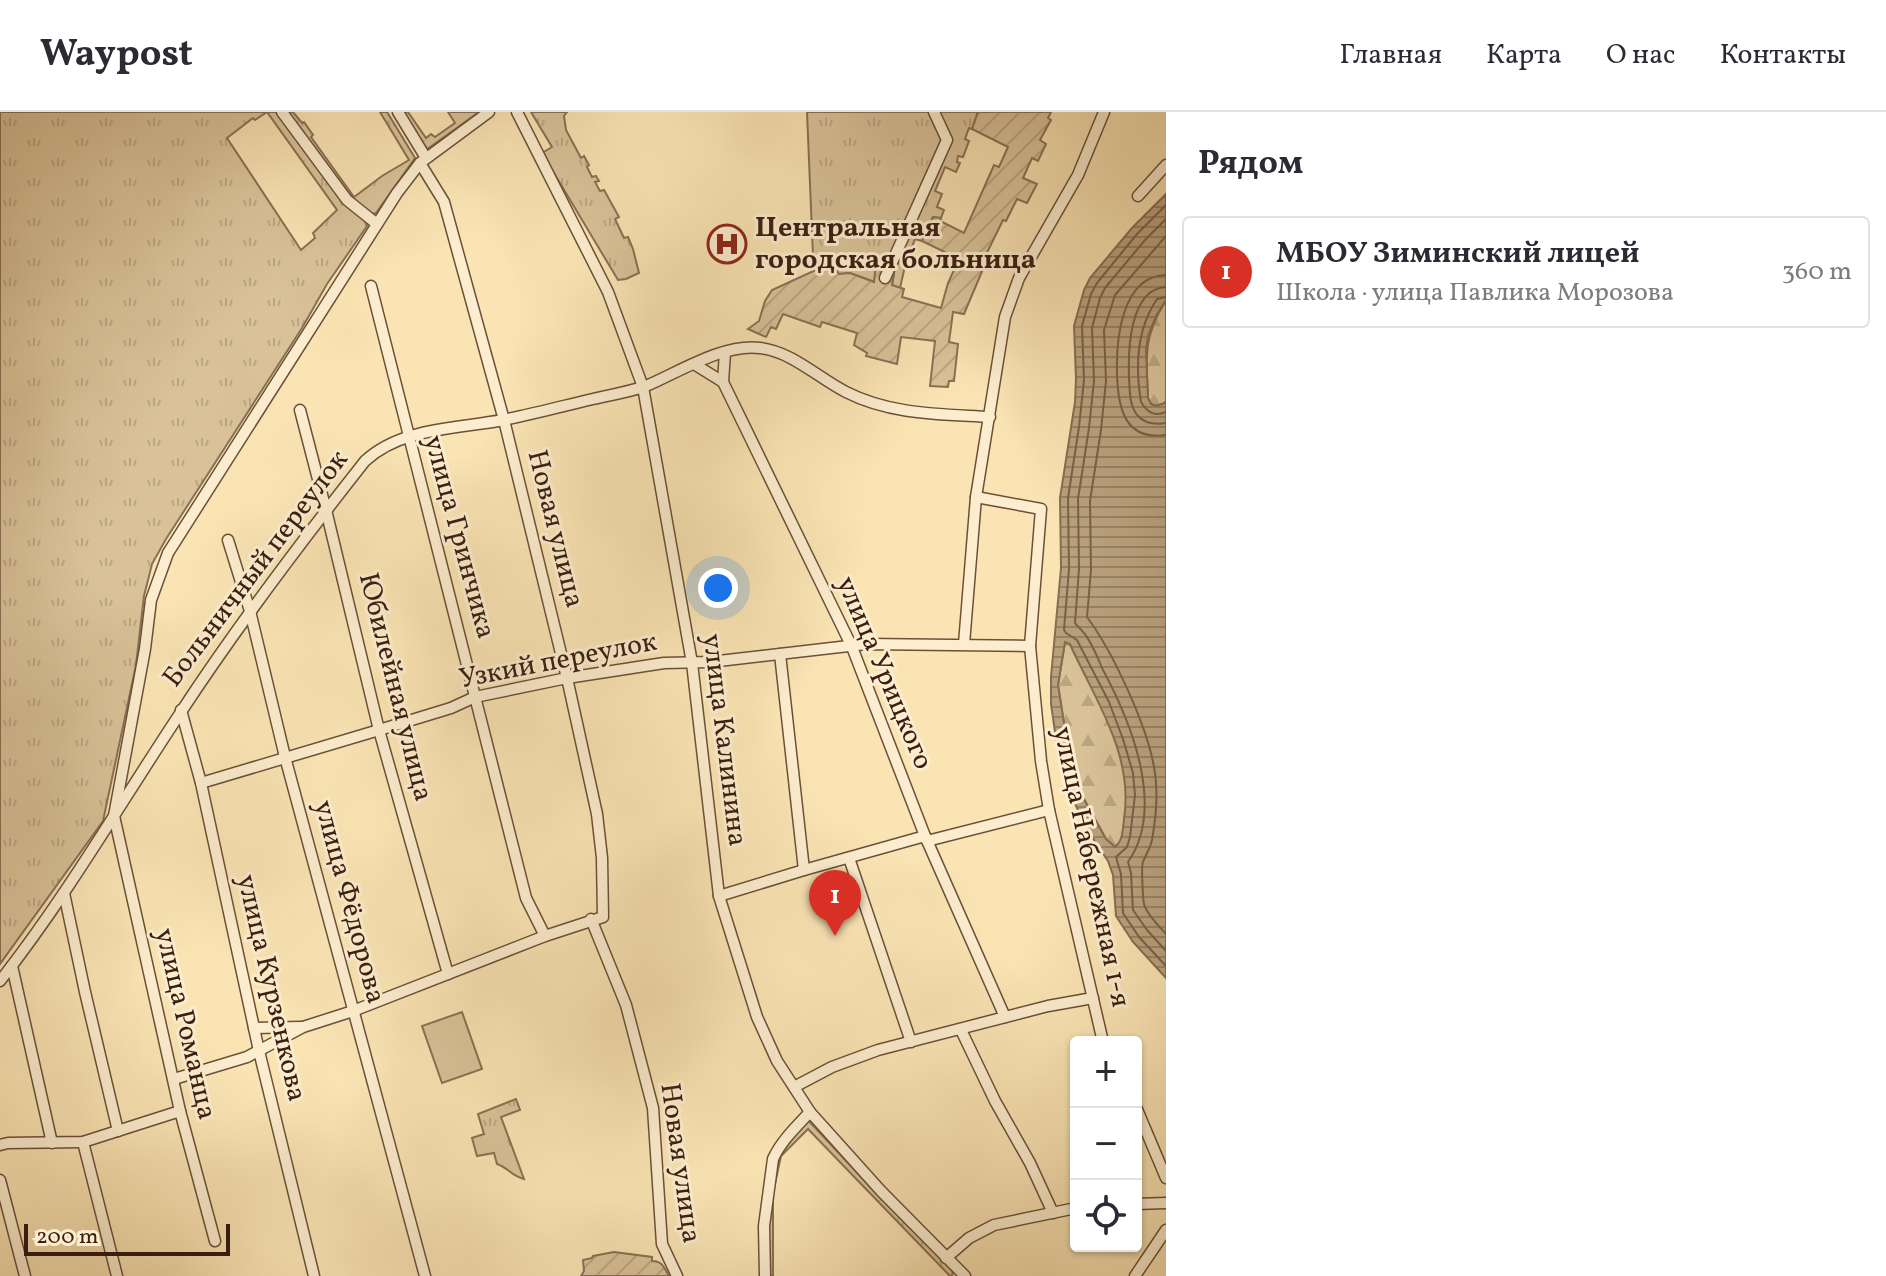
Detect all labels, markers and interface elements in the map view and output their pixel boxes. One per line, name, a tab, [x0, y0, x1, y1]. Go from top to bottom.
text: Waypost	[40, 29, 193, 82]
text: Главная	[1340, 36, 1442, 75]
text: Карта	[1486, 36, 1562, 75]
text: О нас	[1606, 36, 1676, 75]
text: Контакты	[1720, 36, 1846, 75]
text: Рядом	[1198, 141, 1303, 188]
place label: Центральная городская больница	[755, 209, 1036, 280]
hospital icon: Центральная городская больница	[706, 223, 748, 265]
text: МБОУ Зиминский лицей	[1276, 233, 1639, 275]
text: 1	[1221, 254, 1231, 290]
text: 360 m	[1782, 254, 1852, 290]
text: Школа · улица Павлика Морозова	[1276, 275, 1674, 311]
street label: улица Гринчика	[413, 431, 505, 643]
street label: Больничный переулок	[154, 442, 358, 696]
street label: Новая улица	[517, 446, 593, 612]
your location	[698, 568, 738, 608]
street label: Юбилейная улица	[348, 569, 442, 805]
street label: улица Урицкого	[826, 570, 942, 776]
street label: Узкий переулок	[456, 623, 660, 699]
street label: улица Калинина	[692, 631, 756, 849]
street label: улица Набережная 1-я	[1042, 723, 1140, 1011]
street label: улица Фёдорова	[303, 796, 395, 1008]
pin: 1	[809, 870, 861, 936]
street label: улица Курзенкова	[226, 871, 316, 1105]
street label: улица Романца	[144, 925, 226, 1123]
map controls	[1070, 1036, 1142, 1252]
button: +	[1070, 1036, 1142, 1108]
street label: Новая улица	[649, 1080, 711, 1246]
button: −	[1070, 1108, 1142, 1180]
button: locate	[1070, 1180, 1142, 1252]
scale bar	[24, 1220, 230, 1256]
text: 200 m	[36, 1222, 98, 1253]

